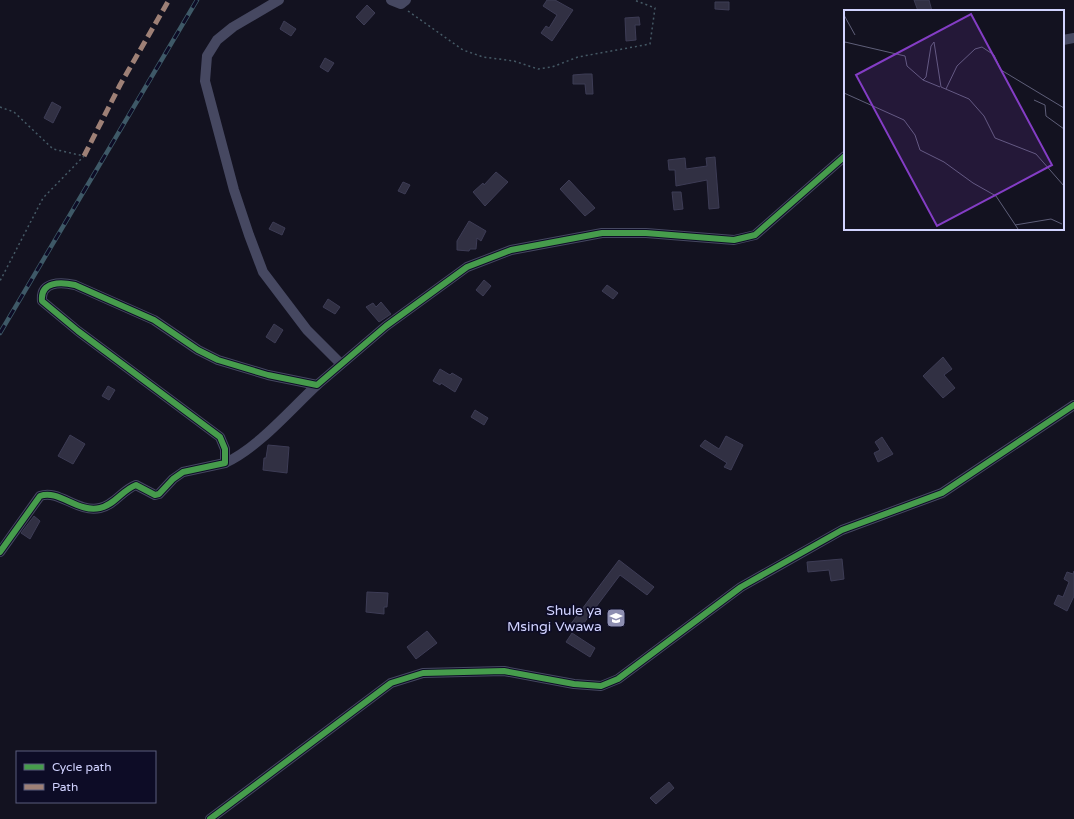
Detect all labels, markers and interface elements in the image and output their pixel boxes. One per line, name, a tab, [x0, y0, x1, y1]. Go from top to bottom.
inset map	[844, 10, 1064, 230]
place label: Shule ya Msingi Vwawa	[507, 602, 602, 635]
school or university icon: Shule ya Msingi Vwawa	[605, 607, 627, 629]
legend	[16, 751, 156, 803]
text: Cycle path	[52, 760, 111, 774]
text: Path	[52, 780, 78, 794]

